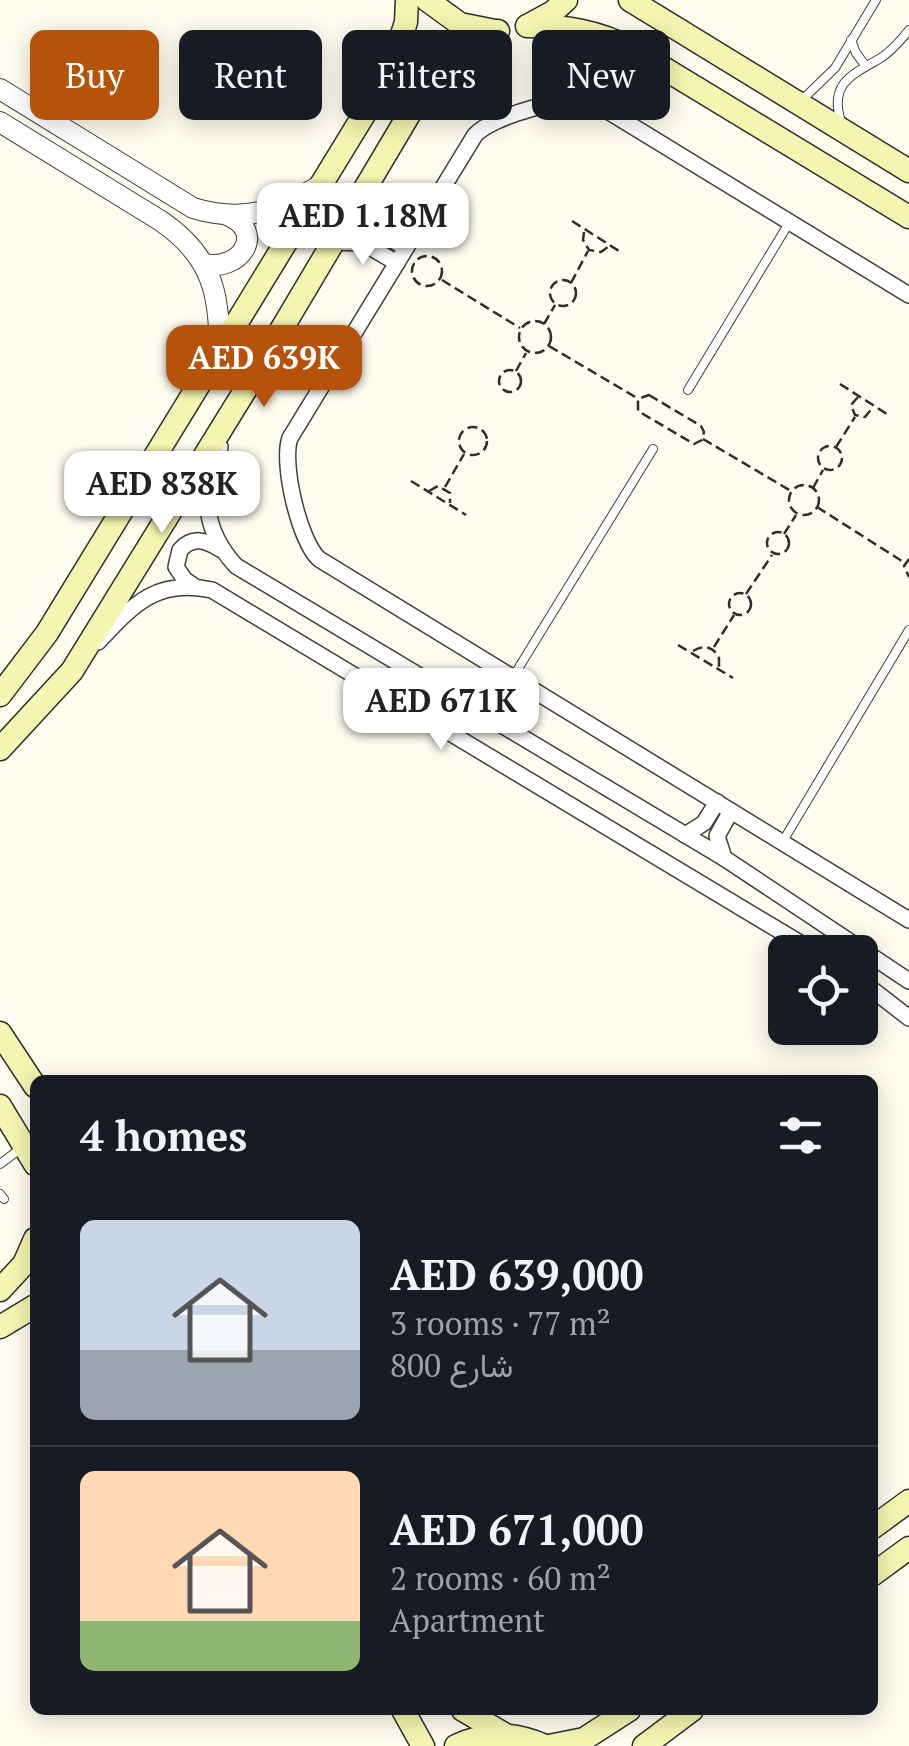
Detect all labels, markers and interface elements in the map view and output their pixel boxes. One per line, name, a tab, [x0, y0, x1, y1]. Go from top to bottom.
chip: Buy	[30, 30, 159, 120]
chip: Rent	[179, 30, 322, 120]
chip: Filters	[342, 30, 512, 120]
chip: New	[532, 30, 670, 120]
pin: AED 1.18M	[249, 183, 477, 268]
text: AED 1.18M	[279, 194, 447, 236]
pin: AED 639K	[161, 325, 367, 410]
text: AED 639K	[188, 336, 340, 378]
pin: AED 838K	[59, 451, 265, 536]
text: AED 838K	[86, 462, 238, 504]
pin: AED 671K	[338, 668, 544, 753]
text: AED 671K	[365, 679, 517, 721]
map controls	[768, 935, 878, 1045]
button: locate	[768, 935, 878, 1045]
text: 4 homes	[80, 1107, 247, 1163]
icon: filters	[773, 1108, 828, 1163]
text: AED 639,000	[390, 1246, 643, 1302]
icon: home	[160, 1260, 280, 1380]
text: 3 rooms · 77 m²	[390, 1302, 611, 1344]
text: شارع 800	[390, 1344, 513, 1386]
text: AED 671,000	[390, 1501, 643, 1557]
icon: home	[160, 1511, 280, 1631]
text: 2 rooms · 60 m²	[390, 1557, 611, 1599]
text: Apartment	[390, 1599, 545, 1641]

